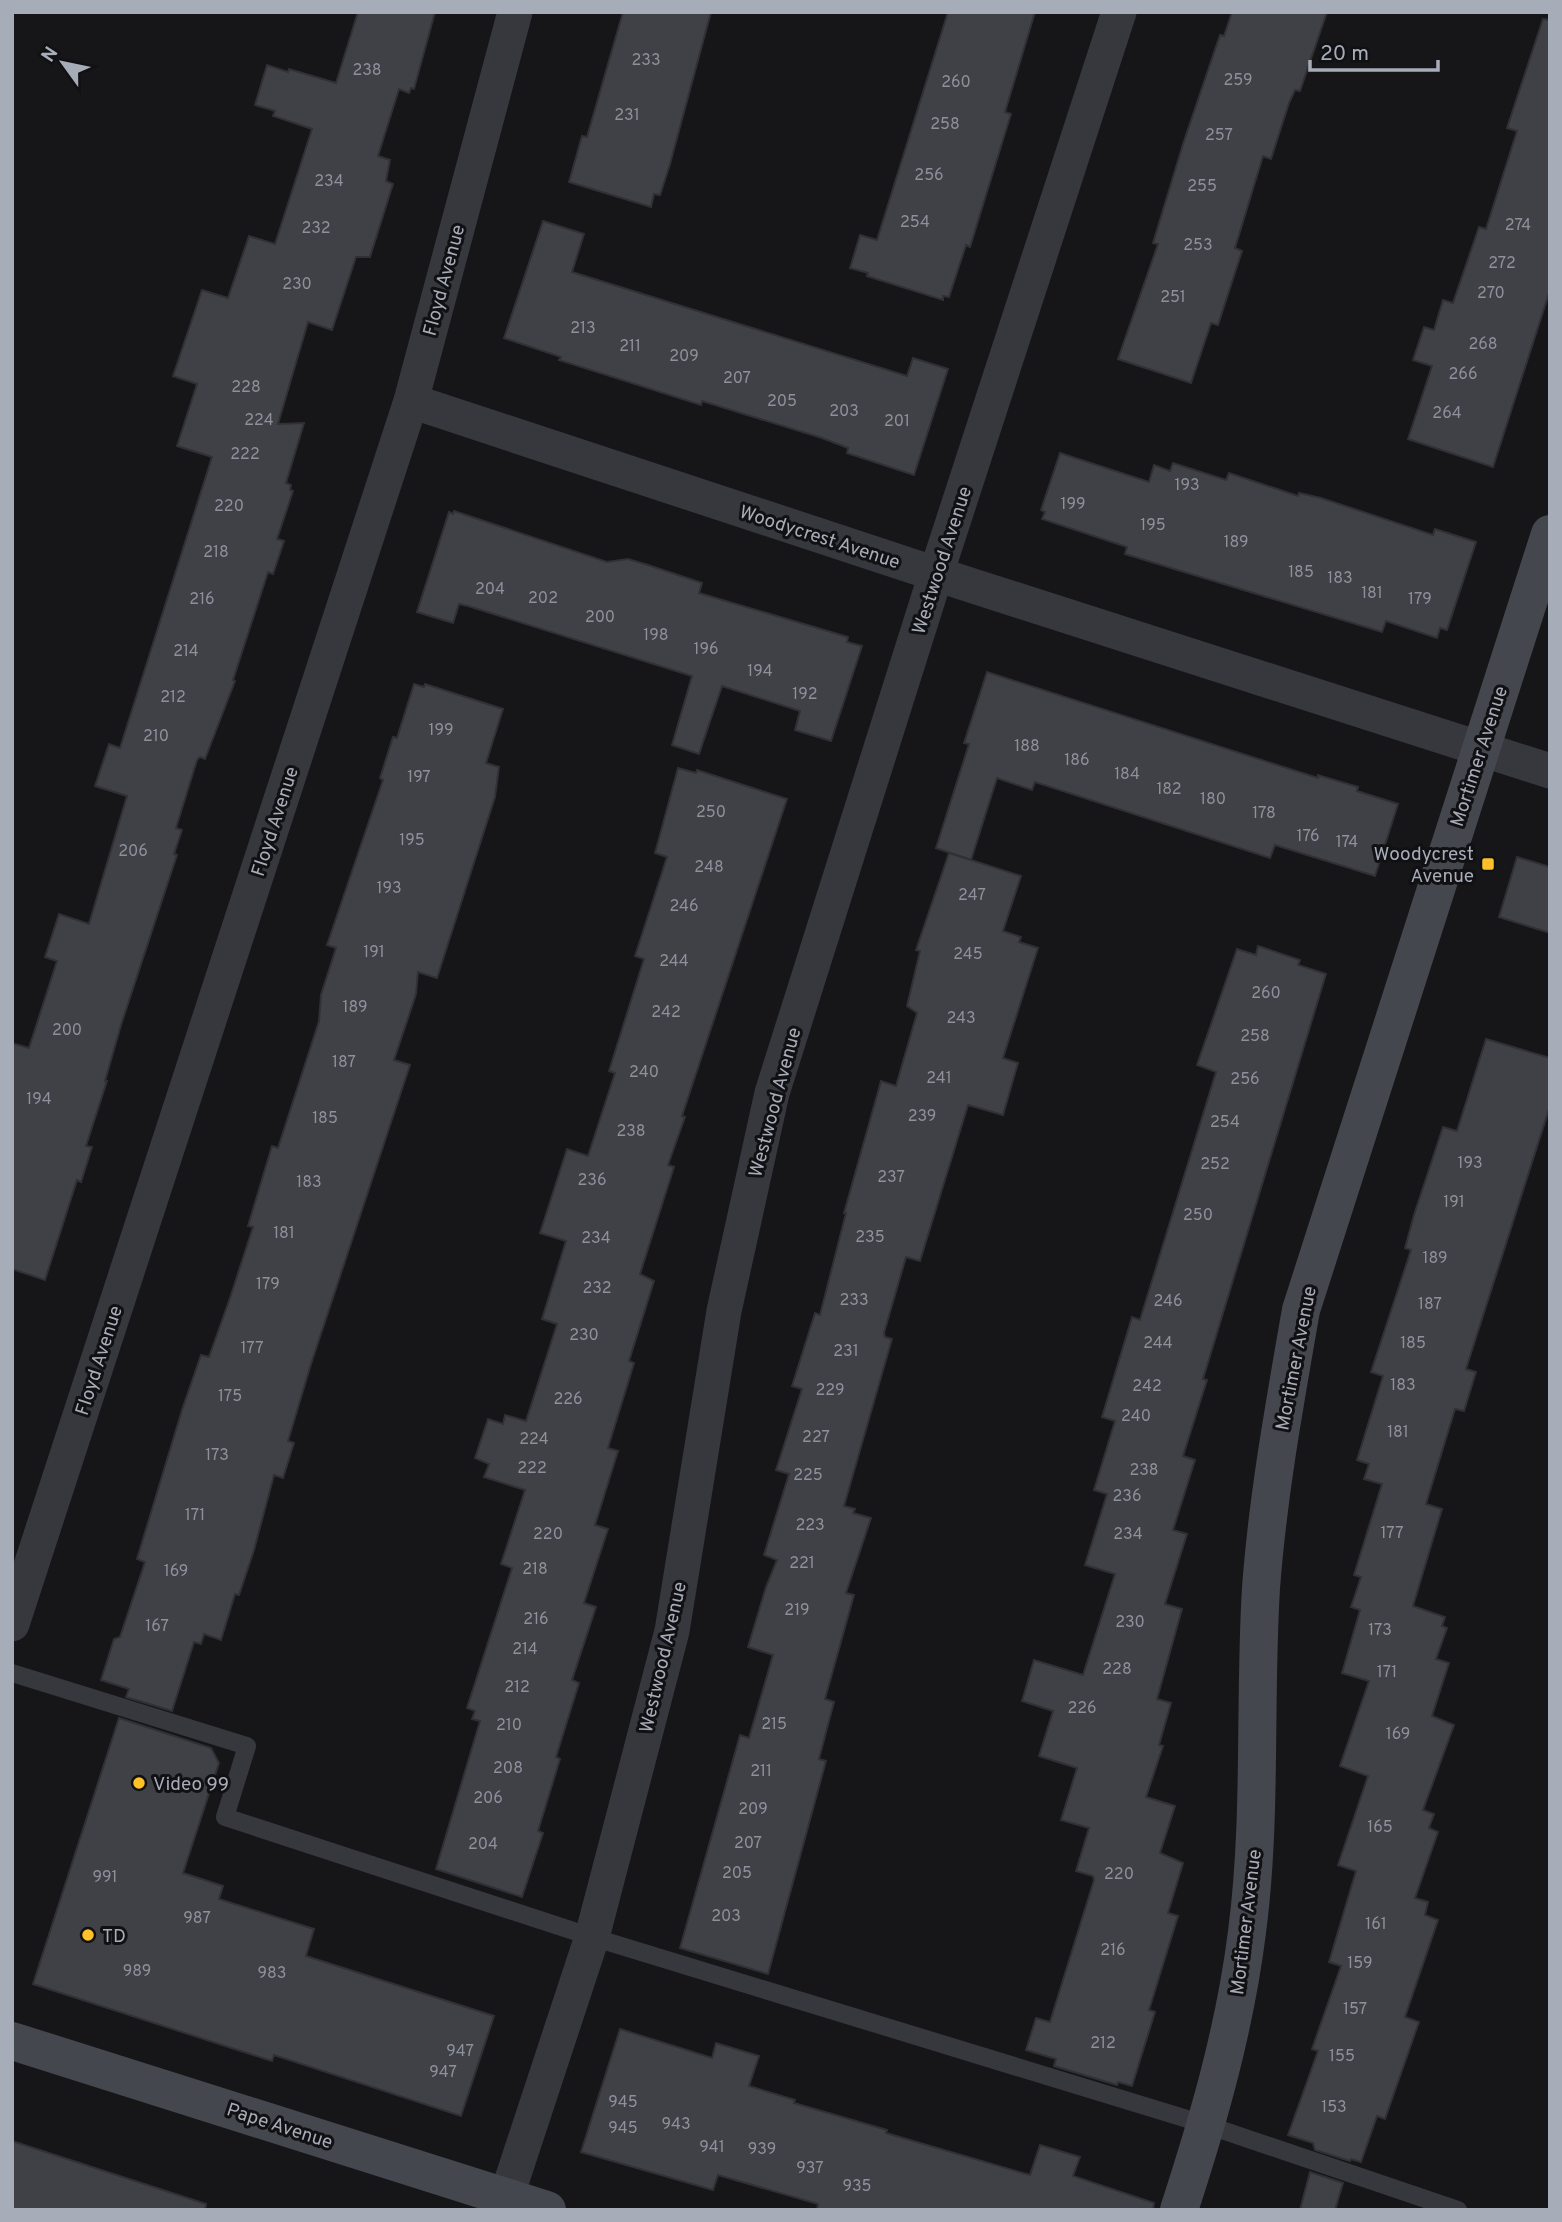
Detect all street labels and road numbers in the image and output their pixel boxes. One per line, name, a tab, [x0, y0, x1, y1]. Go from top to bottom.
street label: Floyd Avenue	[419, 222, 471, 339]
street label: Westwood Avenue	[908, 484, 978, 638]
street label: Woodycrest Avenue	[736, 501, 903, 575]
street label: Mortimer Avenue	[1446, 683, 1514, 830]
street label: Floyd Avenue	[247, 764, 305, 880]
street label: Westwood Avenue	[744, 1025, 807, 1180]
street label: Mortimer Avenue	[1271, 1284, 1323, 1433]
street label: Floyd Avenue	[71, 1303, 129, 1419]
street label: Westwood Avenue	[635, 1580, 693, 1735]
street label: Mortimer Avenue	[1226, 1848, 1268, 1996]
street label: Pape Avenue	[223, 2098, 336, 2155]

